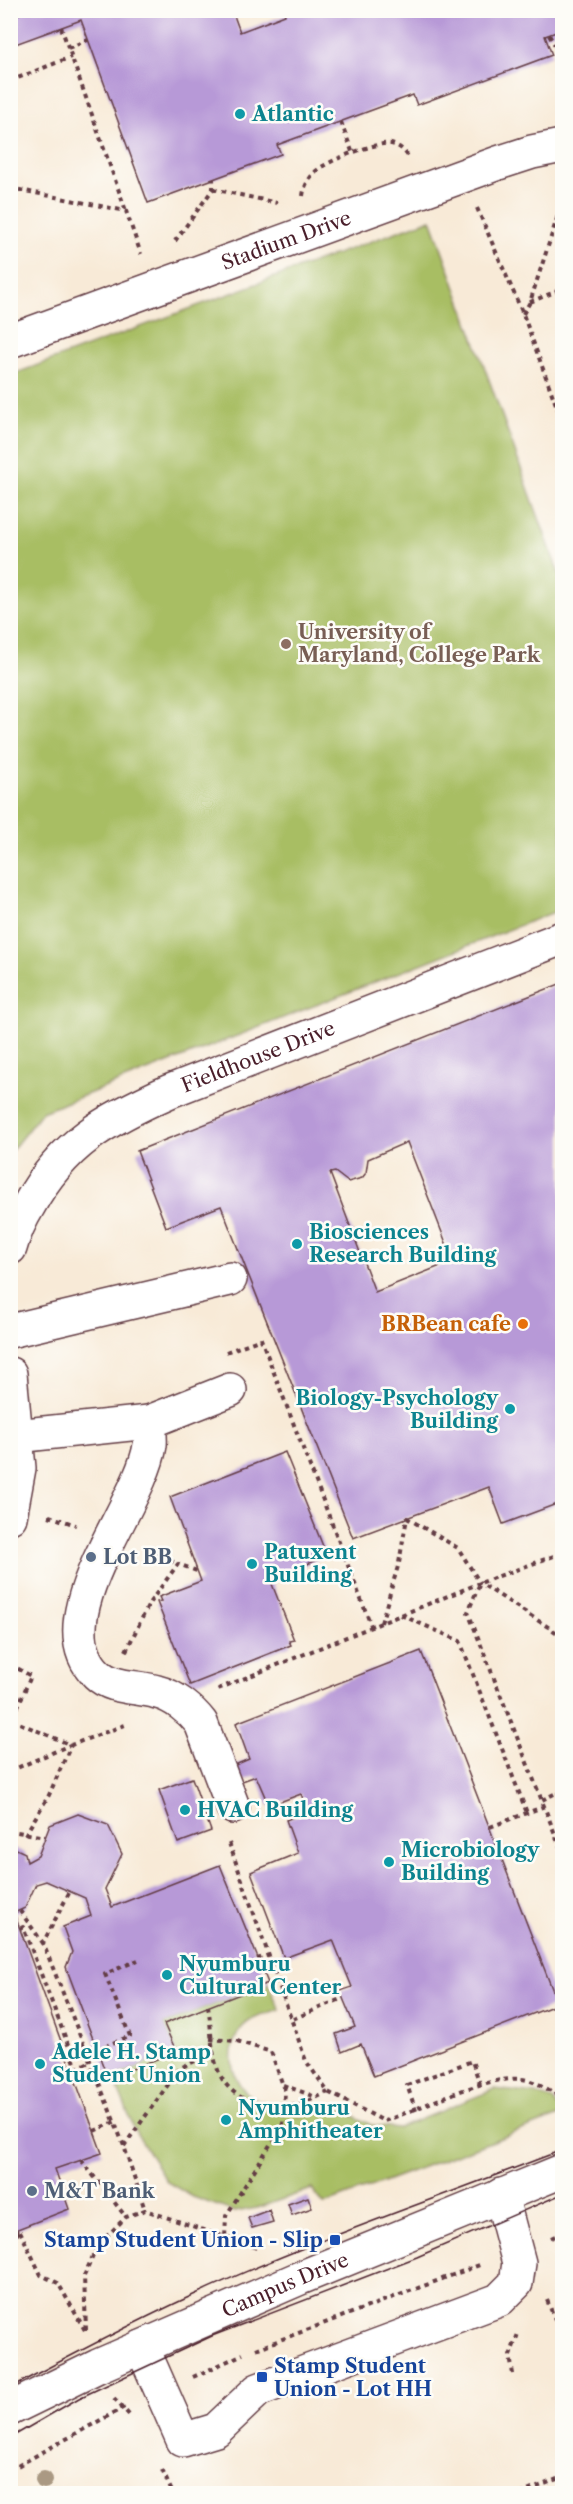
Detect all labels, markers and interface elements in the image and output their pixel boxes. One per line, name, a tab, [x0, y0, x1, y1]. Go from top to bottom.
place label: Atlantic	[251, 102, 334, 126]
marker: Atlantic	[233, 107, 247, 121]
street label: Stadium Drive	[218, 206, 354, 275]
place label: University of Maryland, College Park	[298, 620, 541, 667]
marker: University of Maryland, College Park	[279, 637, 293, 651]
street label: Fieldhouse Drive	[178, 1016, 338, 1097]
place label: Biosciences Research Building	[309, 1220, 497, 1267]
marker: Biosciences Research Building	[290, 1237, 304, 1251]
place label: BRBean cafe	[381, 1312, 511, 1336]
marker: BRBean cafe	[516, 1317, 530, 1331]
place label: Biology-Psychology Building	[295, 1386, 499, 1433]
marker: Biology-Psychology Building	[503, 1402, 517, 1416]
place label: Patuxent Building	[264, 1540, 356, 1587]
place label: Lot BB	[103, 1545, 172, 1569]
marker: Lot BB	[84, 1550, 98, 1564]
marker: Patuxent Building	[245, 1557, 259, 1571]
place label: HVAC Building	[197, 1798, 354, 1822]
marker: HVAC Building	[178, 1803, 192, 1817]
place label: Microbiology Building	[401, 1838, 540, 1885]
marker: Microbiology Building	[382, 1855, 396, 1869]
place label: Nyumburu Cultural Center	[179, 1952, 342, 1999]
marker: Nyumburu Cultural Center	[160, 1968, 174, 1982]
place label: Adele H. Stamp Student Union	[51, 2040, 211, 2087]
marker: Adele H. Stamp Student Union	[33, 2057, 47, 2071]
place label: Nyumburu Amphitheater	[237, 2096, 383, 2143]
marker: Nyumburu Amphitheater	[219, 2113, 233, 2127]
place label: M&T Bank	[44, 2179, 156, 2203]
marker: M&T Bank	[25, 2184, 39, 2198]
place label: Stamp Student Union - Slip	[44, 2228, 323, 2252]
marker: Stamp Student Union - Slip	[328, 2233, 342, 2247]
street label: Campus Drive	[218, 2247, 352, 2323]
place label: Stamp Student Union - Lot HH	[274, 2354, 432, 2401]
marker: Stamp Student Union - Lot HH	[255, 2370, 269, 2384]

